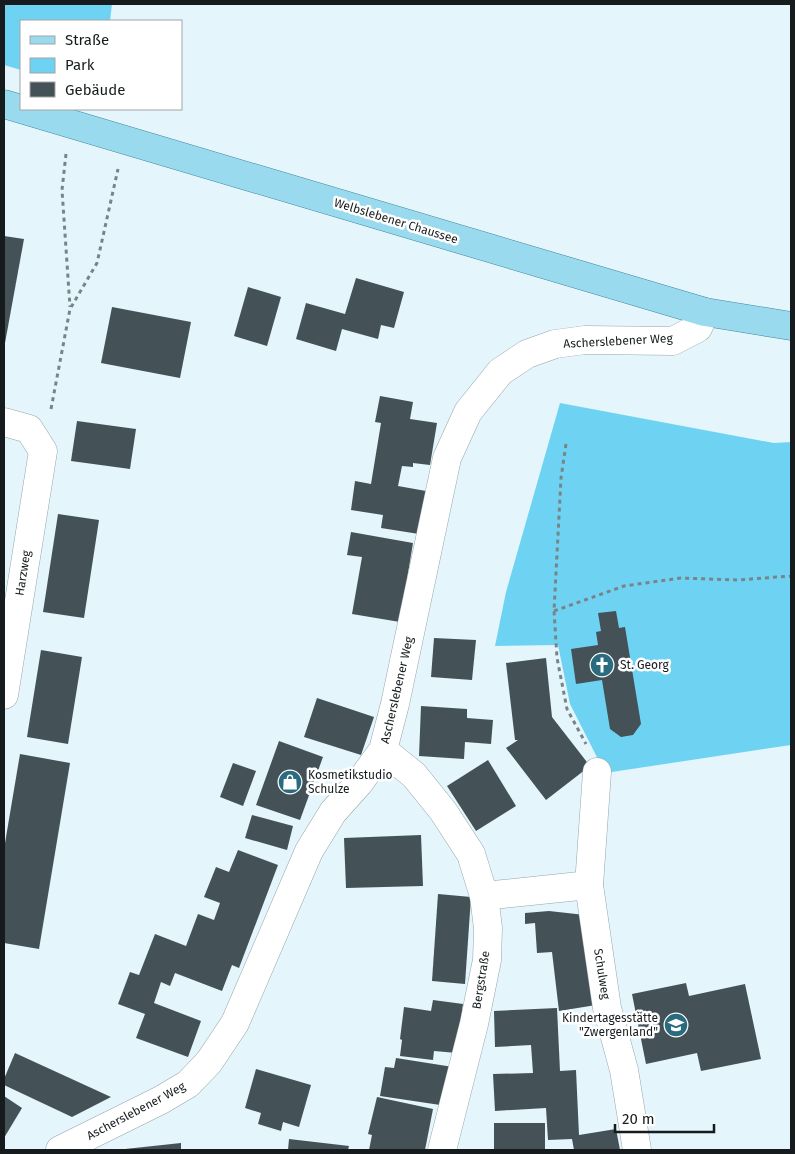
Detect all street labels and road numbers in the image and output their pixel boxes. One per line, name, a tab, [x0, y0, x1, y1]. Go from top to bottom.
street label: Welbslebener Chaussee	[332, 195, 460, 247]
street label: Ascherslebener Weg	[563, 331, 674, 351]
street label: Harzweg	[13, 549, 34, 597]
street label: Ascherslebener Weg	[378, 634, 416, 745]
street label: Schulweg	[591, 948, 613, 1001]
street label: Bergstraße	[469, 950, 493, 1010]
street label: Ascherslebener Weg	[84, 1079, 188, 1143]

